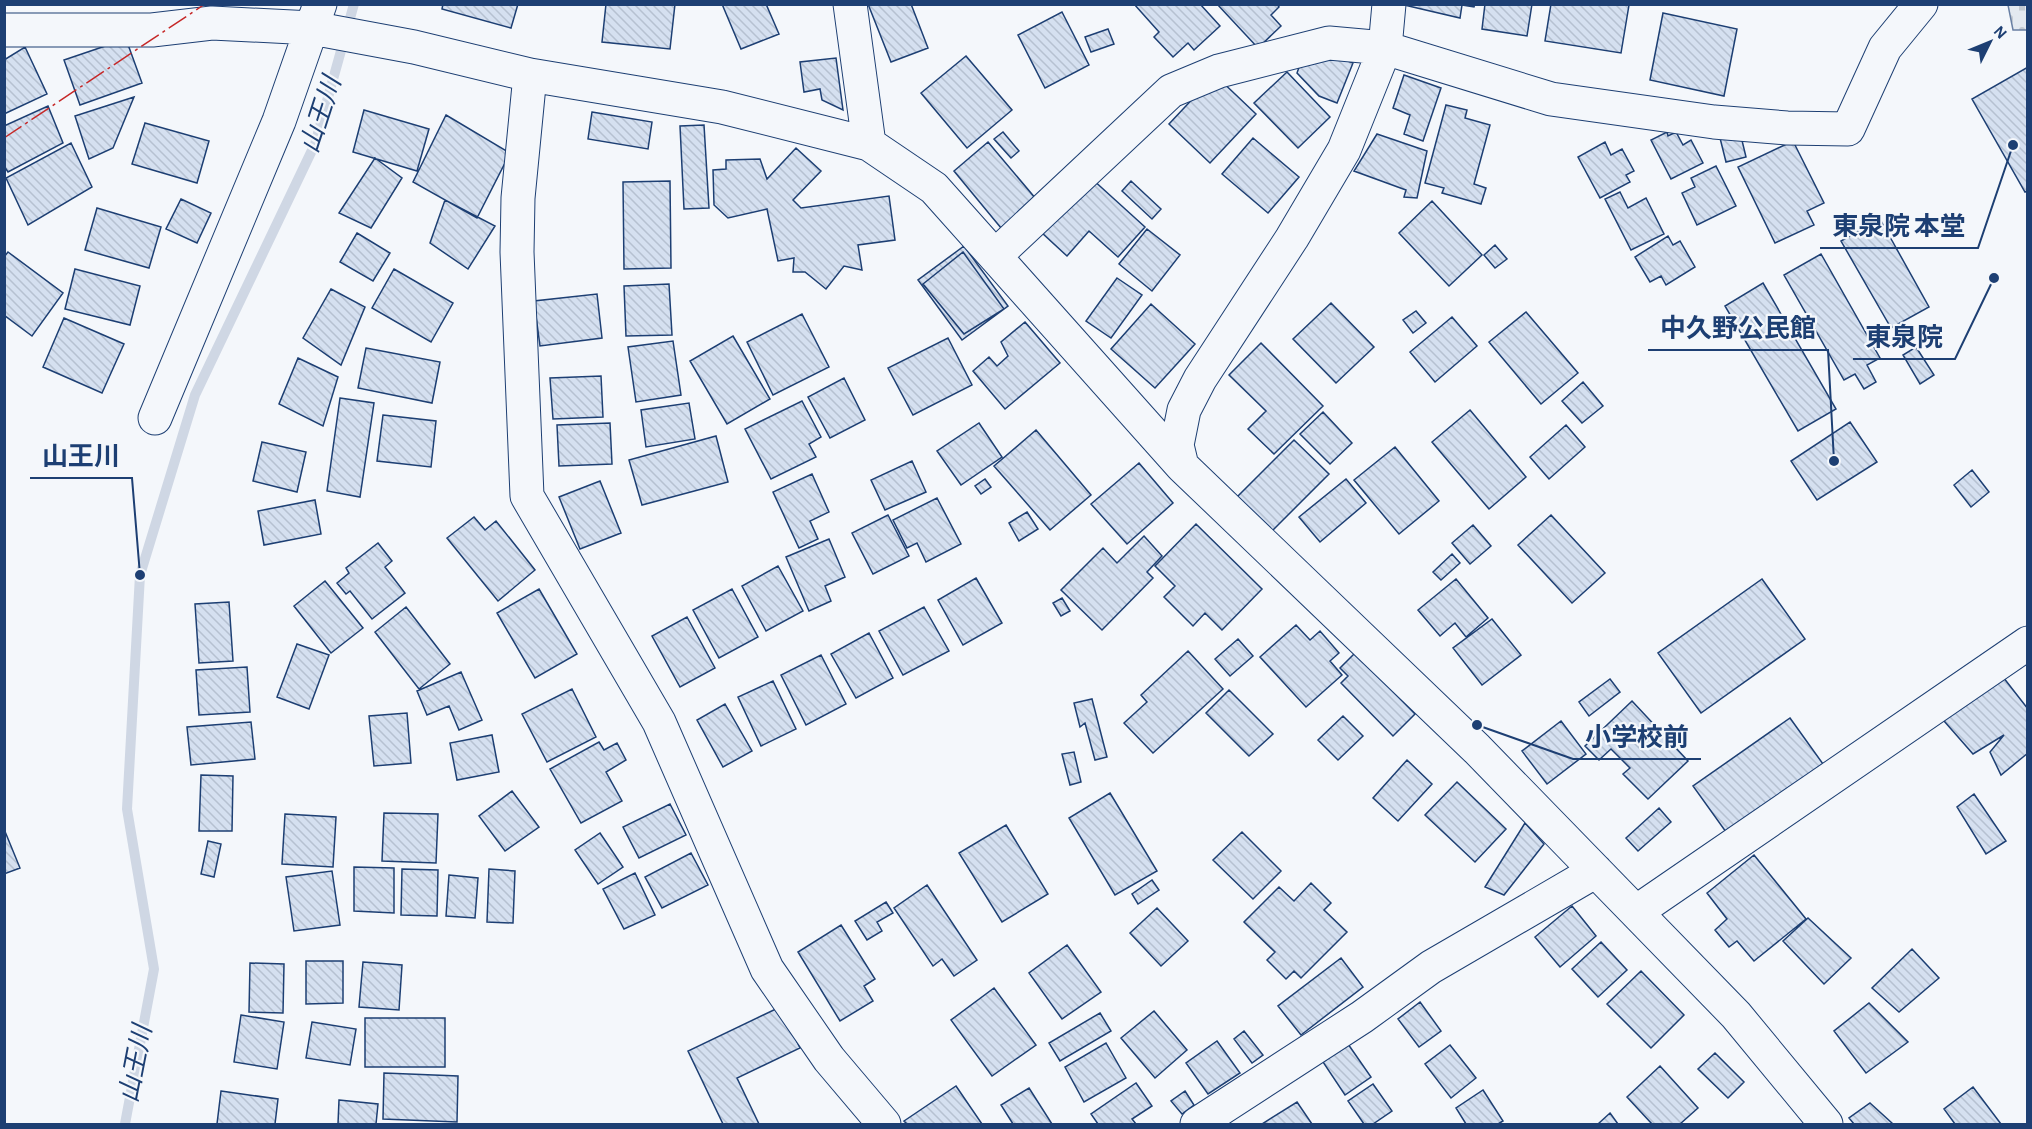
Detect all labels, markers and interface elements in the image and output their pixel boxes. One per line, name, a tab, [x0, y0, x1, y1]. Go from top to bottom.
north arrow	[1960, 12, 2020, 72]
text: N	[1991, 23, 2010, 42]
water label: 山王川	[296, 71, 346, 156]
callout: 東泉院 本堂	[1820, 204, 1978, 248]
text: 東泉院 本堂	[1832, 212, 1966, 240]
callout: 中久野公民館	[1648, 306, 1828, 350]
text: 中久野公民館	[1660, 314, 1816, 342]
callout: 東泉院	[1853, 315, 1955, 359]
text: 東泉院	[1865, 323, 1943, 351]
callout: 山王川	[30, 434, 132, 478]
text: 山王川	[42, 443, 120, 470]
callout: 小学校前	[1573, 715, 1701, 759]
text: 小学校前	[1585, 723, 1689, 751]
water label: 山王川	[115, 1020, 157, 1105]

